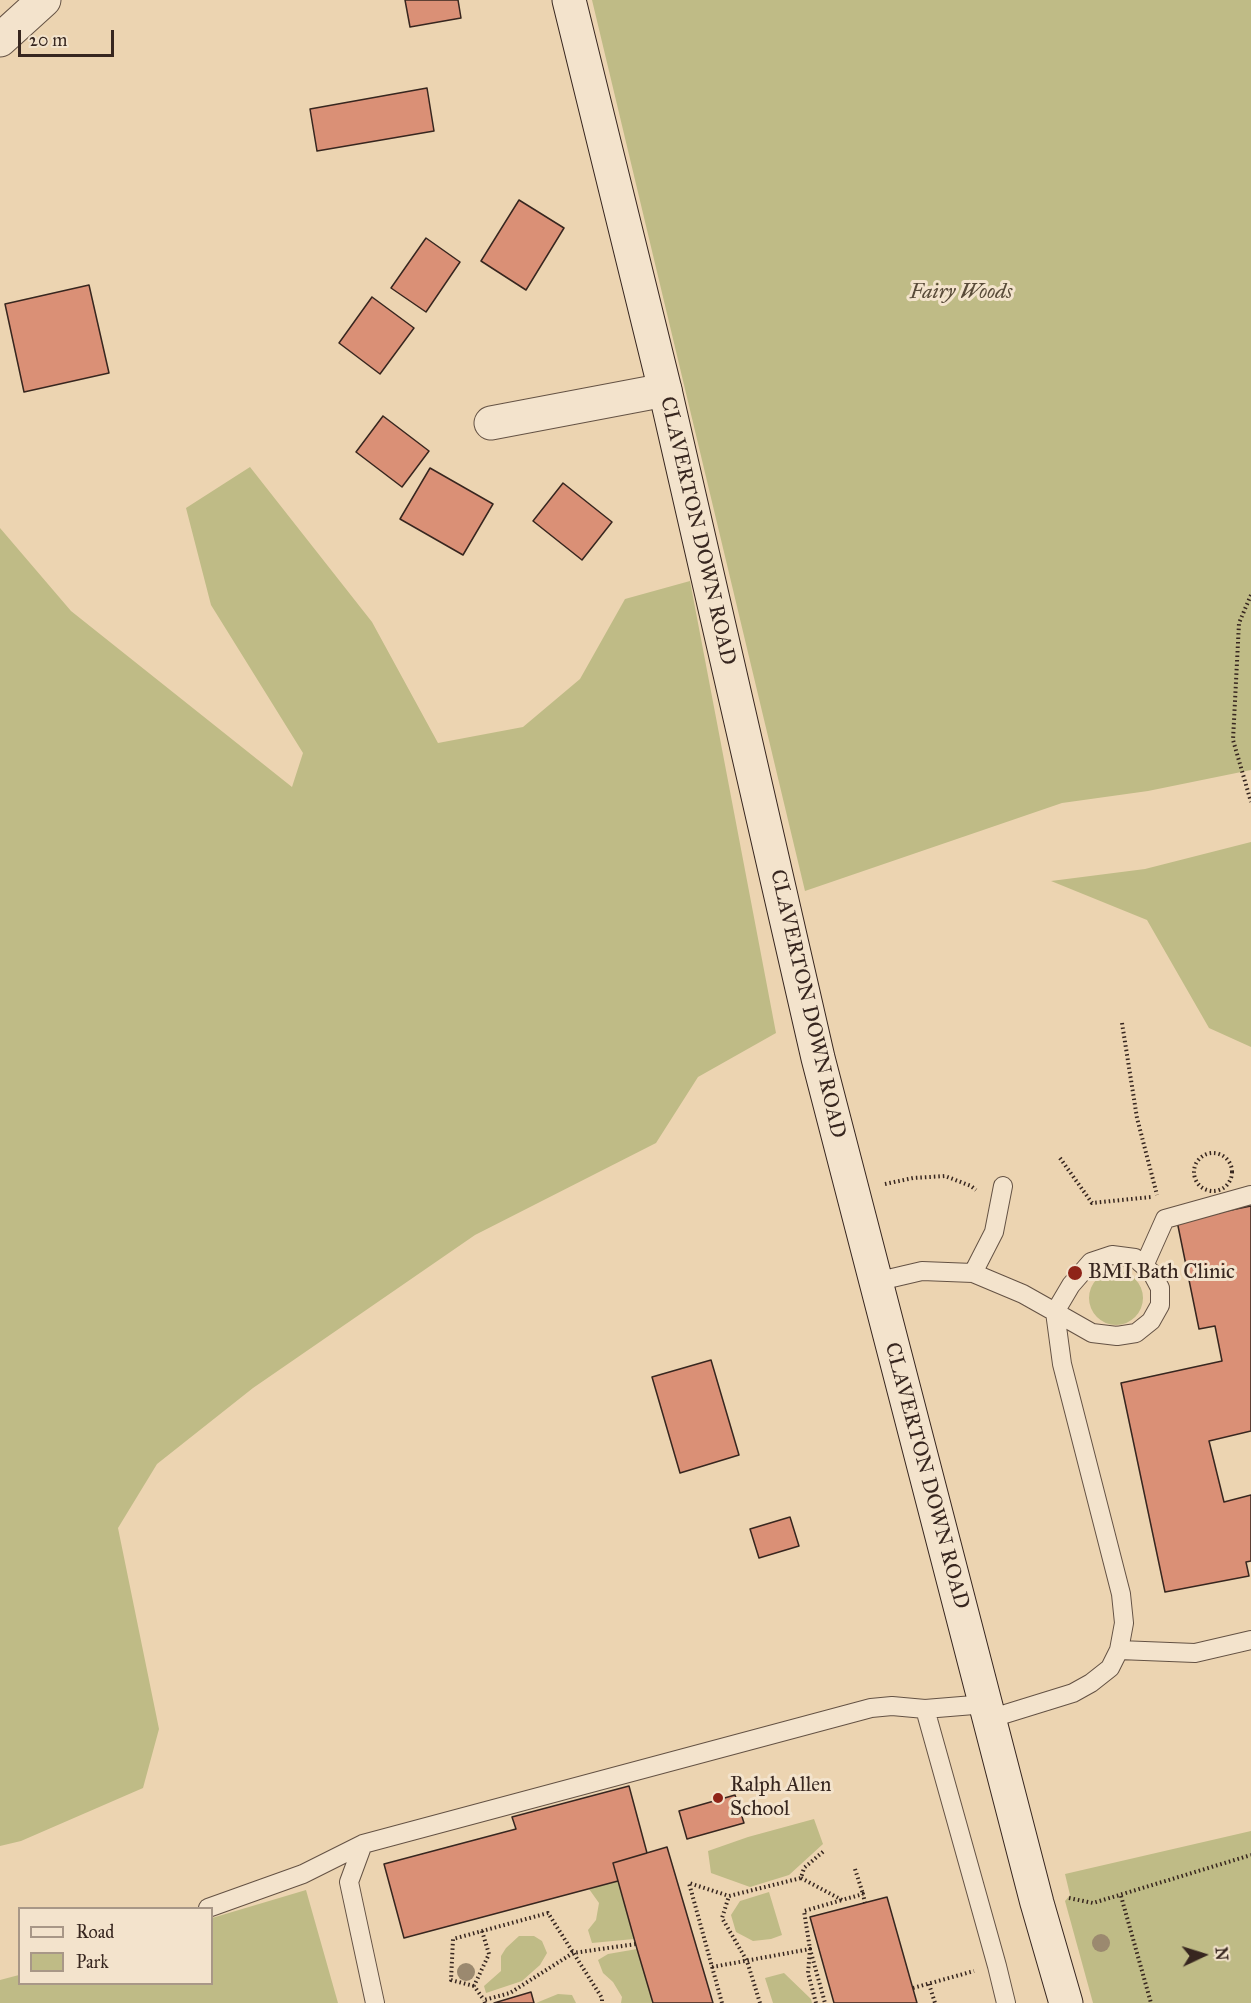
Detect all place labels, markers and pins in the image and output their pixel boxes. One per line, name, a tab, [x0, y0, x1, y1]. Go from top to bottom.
place label: BMI Bath Clinic	[1088, 1260, 1235, 1286]
marker: BMI Bath Clinic	[1066, 1264, 1084, 1282]
place label: Ralph Allen School	[730, 1773, 831, 1823]
marker: Ralph Allen School	[711, 1791, 725, 1805]

